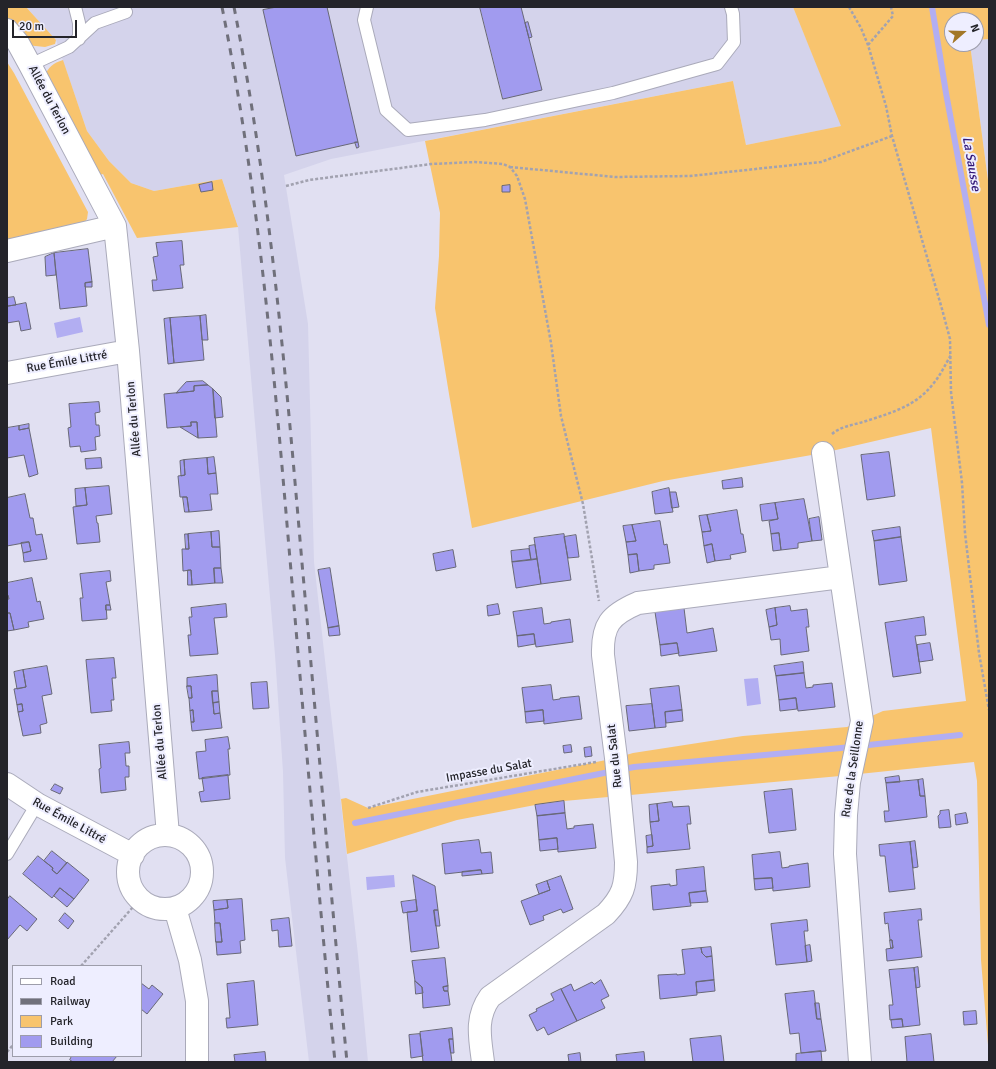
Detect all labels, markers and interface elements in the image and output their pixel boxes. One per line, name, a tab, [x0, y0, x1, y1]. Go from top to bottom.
scale bar	[14, 12, 79, 38]
north arrow	[944, 12, 984, 52]
text: 20 m	[19, 19, 44, 34]
text: N	[967, 22, 982, 34]
street label: Allée du Terlon	[25, 63, 73, 137]
water label: La Sausse	[959, 136, 983, 192]
street label: Rue Émile Littré	[26, 348, 108, 376]
street label: Allée du Terlon	[124, 381, 144, 457]
street label: Allée du Terlon	[150, 704, 170, 780]
street label: Rue de la Seillonne	[839, 720, 867, 818]
street label: Rue du Salat	[604, 723, 626, 789]
street label: Impasse du Salat	[445, 756, 533, 786]
street label: Rue Émile Littré	[30, 795, 108, 847]
legend	[12, 965, 142, 1057]
text: Road	[50, 974, 76, 989]
text: Railway	[50, 994, 90, 1009]
text: Park	[50, 1014, 73, 1029]
text: Building	[50, 1034, 93, 1049]

